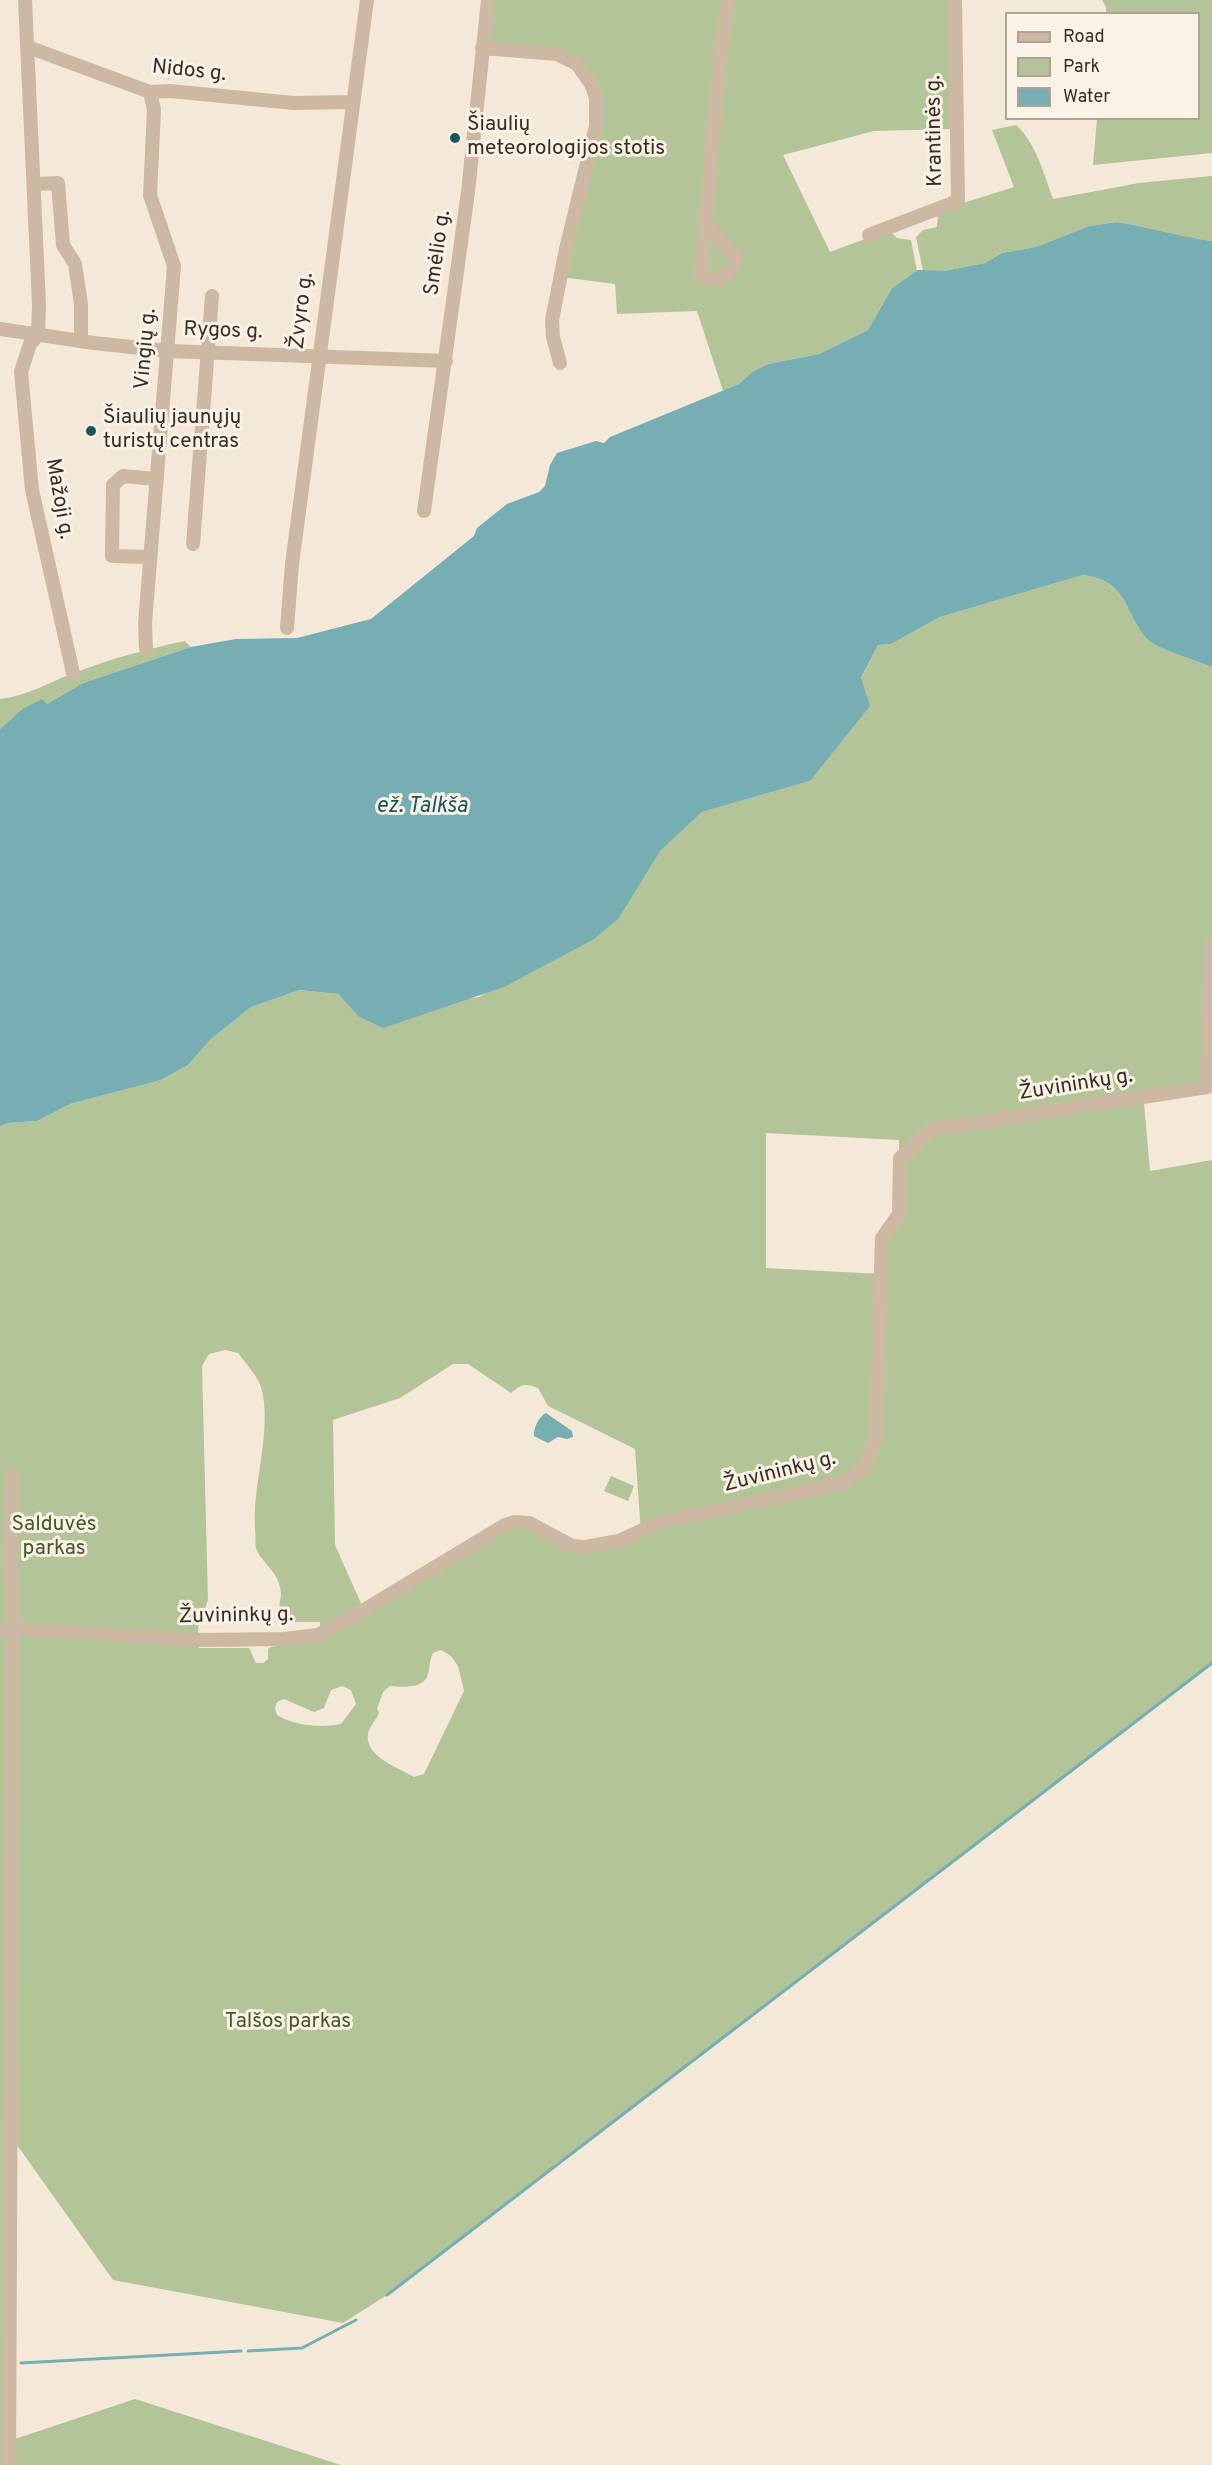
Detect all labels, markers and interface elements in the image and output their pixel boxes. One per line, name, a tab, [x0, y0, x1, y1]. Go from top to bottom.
legend	[1005, 12, 1200, 120]
text: Road	[1063, 26, 1105, 49]
street label: Nidos g.	[150, 56, 228, 88]
text: Park	[1063, 56, 1100, 79]
street label: Krantinės g.	[922, 75, 950, 187]
text: Water	[1063, 86, 1110, 109]
place label: Šiaulių meteorologijos stotis	[467, 113, 665, 163]
marker: Šiaulių meteorologijos stotis	[448, 131, 462, 145]
street label: Smėlio g.	[421, 209, 457, 297]
street label: Žvyro g.	[286, 271, 320, 351]
street label: Vingių g.	[131, 307, 163, 391]
street label: Rygos g.	[183, 318, 263, 346]
place label: Šiaulių jaunųjų turistų centras	[103, 406, 241, 456]
marker: Šiaulių jaunųjų turistų centras	[84, 424, 98, 438]
street label: Mažoji g.	[39, 457, 77, 541]
water label: ež. Talkša	[376, 795, 468, 821]
street label: Žuvininkų g.	[1017, 1065, 1135, 1107]
street label: Žuvininkų g.	[721, 1447, 839, 1499]
park label: Salduvės parkas	[12, 1513, 96, 1563]
street label: Žuvininkų g.	[178, 1603, 294, 1631]
park label: Talšos parkas	[225, 2010, 351, 2036]

